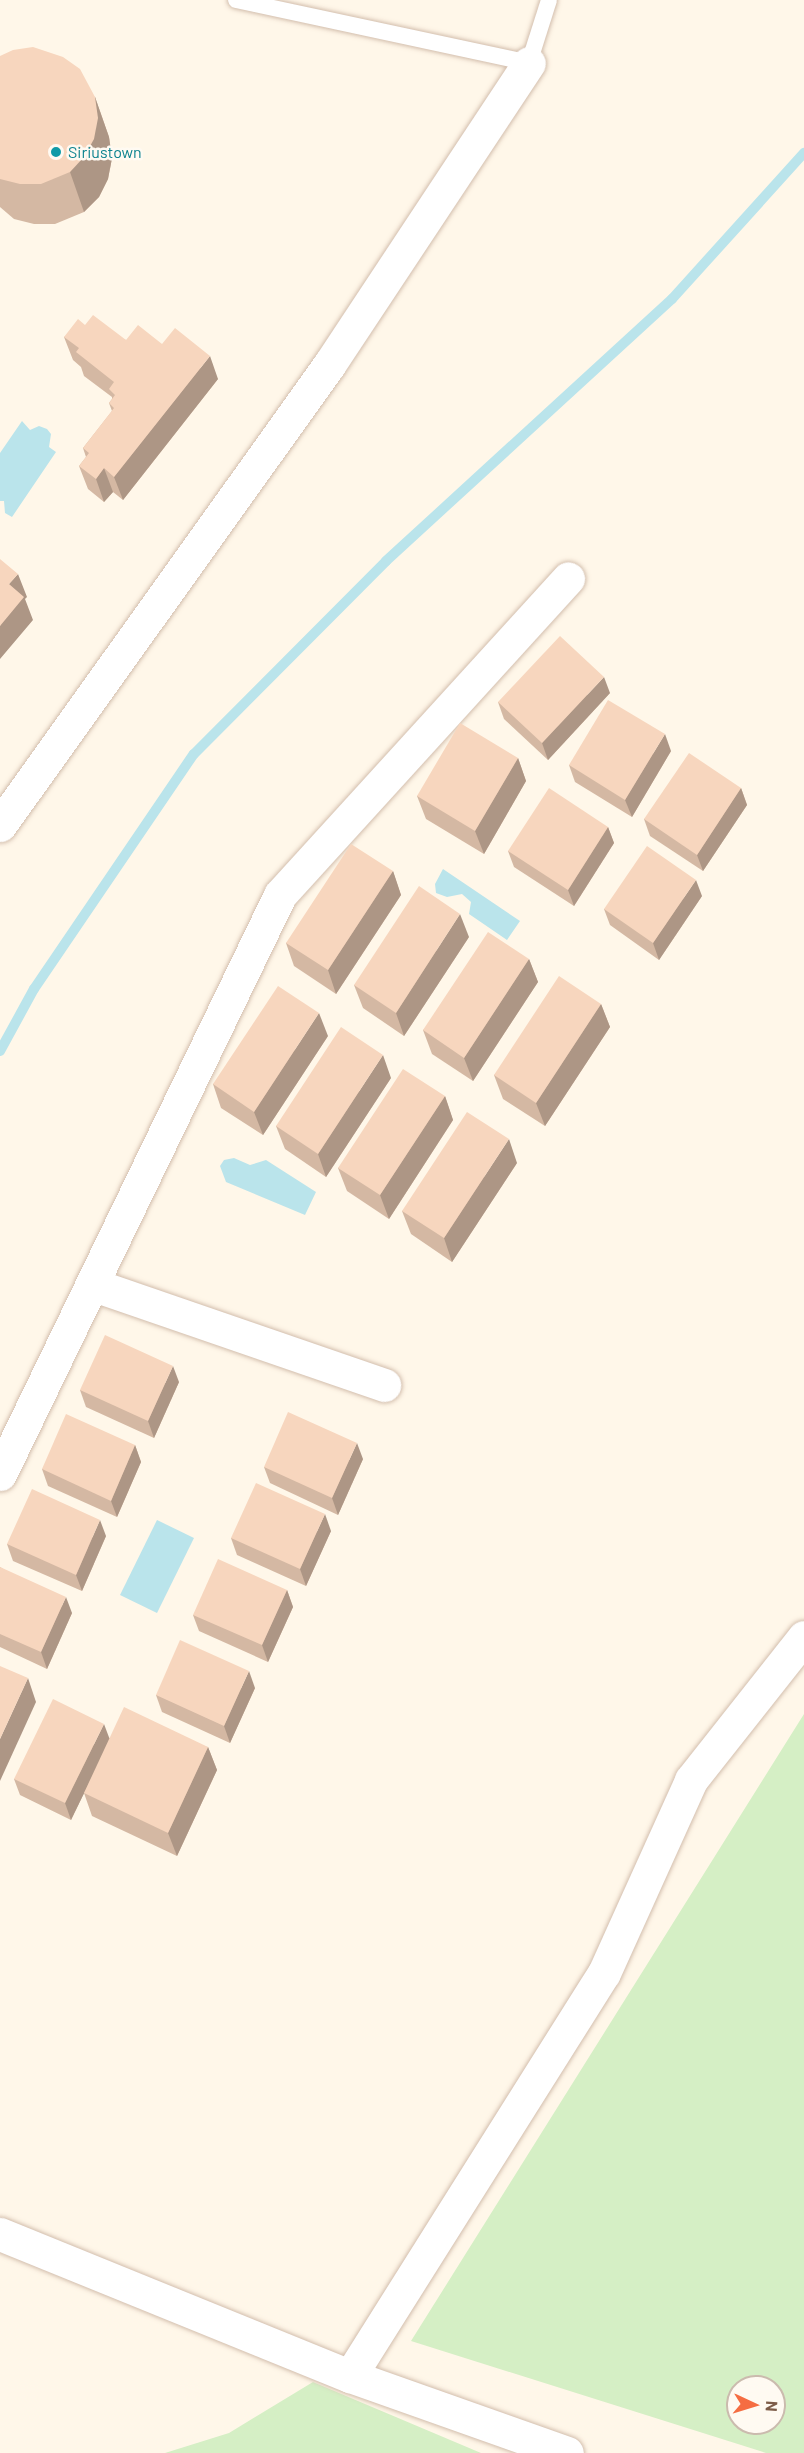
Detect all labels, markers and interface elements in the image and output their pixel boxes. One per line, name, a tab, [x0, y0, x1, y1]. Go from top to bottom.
place label: Siriustown	[68, 142, 142, 162]
marker: Siriustown	[49, 145, 63, 159]
north arrow	[726, 2375, 786, 2435]
text: N	[763, 2400, 782, 2412]

